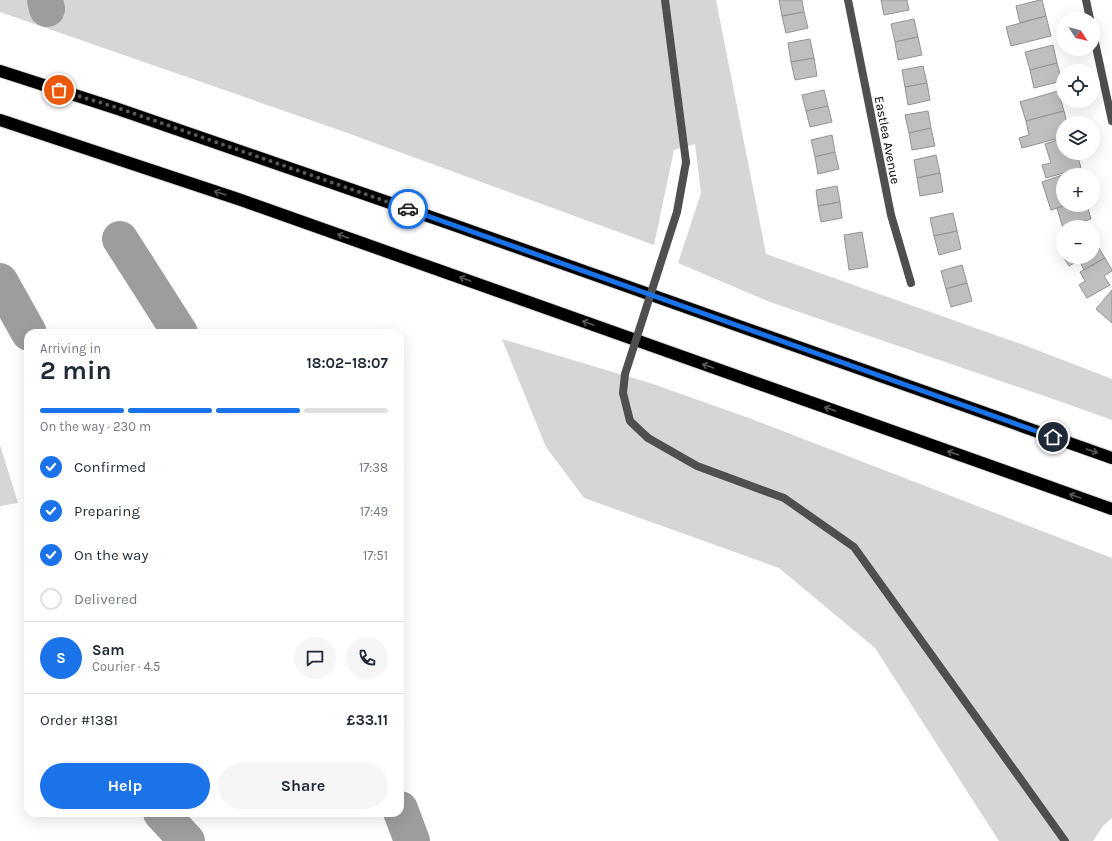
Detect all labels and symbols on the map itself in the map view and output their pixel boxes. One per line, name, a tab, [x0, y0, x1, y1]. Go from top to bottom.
north arrow	[1056, 12, 1100, 56]
pin	[42, 73, 76, 107]
street label: Eastlea Avenue	[872, 95, 903, 186]
one-way arrow	[214, 189, 227, 196]
courier	[388, 189, 428, 229]
one-way arrow	[337, 231, 349, 239]
one-way arrow	[459, 275, 472, 282]
one-way arrow	[581, 319, 594, 326]
one-way arrow	[702, 361, 714, 369]
one-way arrow	[825, 405, 837, 413]
pin	[1036, 420, 1070, 454]
one-way arrow	[947, 448, 959, 456]
one-way arrow	[1086, 448, 1098, 456]
one-way arrow	[1069, 492, 1082, 499]

